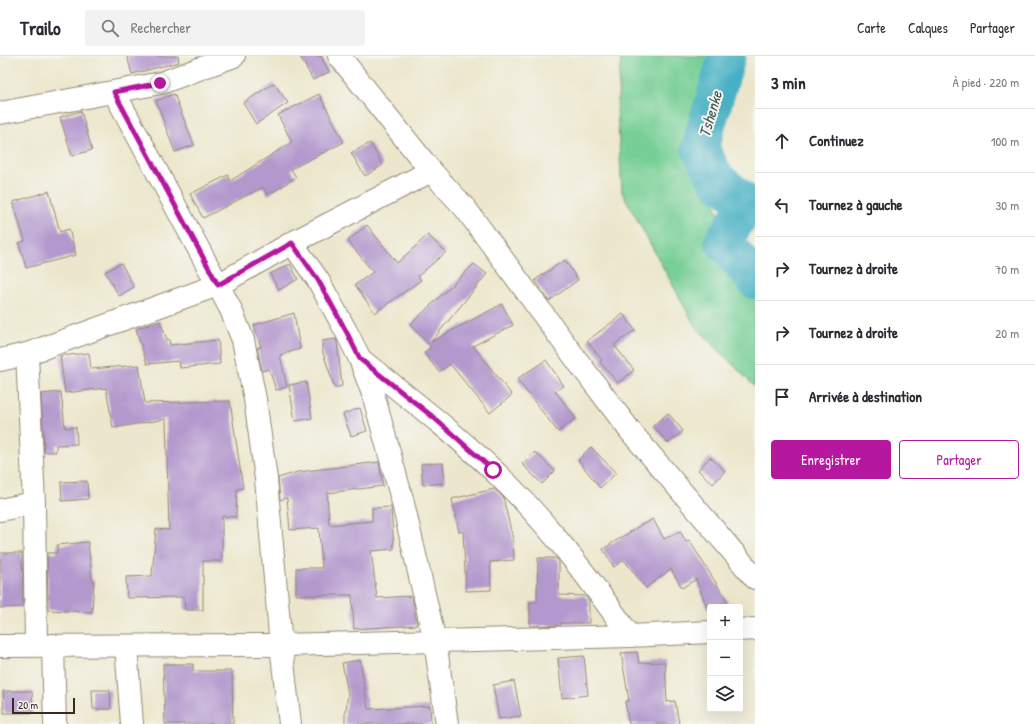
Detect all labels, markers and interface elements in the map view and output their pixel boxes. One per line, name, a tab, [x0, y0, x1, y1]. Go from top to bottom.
search box	[85, 10, 365, 46]
text: Trailo	[20, 15, 61, 41]
icon: search	[99, 17, 121, 39]
text: Rechercher	[131, 17, 191, 38]
text: Carte	[857, 18, 886, 37]
text: Calques	[908, 18, 948, 37]
text: Partager	[970, 18, 1015, 37]
text: 3 min	[771, 71, 806, 94]
text: À pied · 220 m	[953, 73, 1019, 91]
route end	[151, 74, 169, 92]
water label: Tshenke	[693, 88, 727, 140]
icon: ahead	[771, 130, 793, 152]
text: Continuez	[809, 130, 864, 151]
text: 100 m	[991, 132, 1019, 150]
icon: left	[771, 194, 793, 216]
text: Tournez à gauche	[809, 194, 902, 215]
text: 30 m	[996, 196, 1019, 214]
icon: right	[771, 258, 793, 280]
text: Tournez à droite	[809, 258, 898, 279]
text: 70 m	[995, 260, 1019, 278]
icon: right	[771, 322, 793, 344]
text: Tournez à droite	[809, 322, 898, 343]
text: 20 m	[995, 324, 1019, 342]
icon: arrive	[771, 386, 793, 408]
text: Arrivée à destination	[809, 386, 922, 407]
button: Enregistrer	[771, 440, 891, 479]
button: Partager	[899, 440, 1019, 479]
route start	[484, 461, 502, 479]
map controls	[707, 604, 743, 712]
button: +	[707, 604, 743, 640]
button: −	[707, 640, 743, 676]
button: layers	[707, 676, 743, 712]
scale bar	[12, 696, 75, 715]
text: 20 m	[18, 698, 38, 712]

